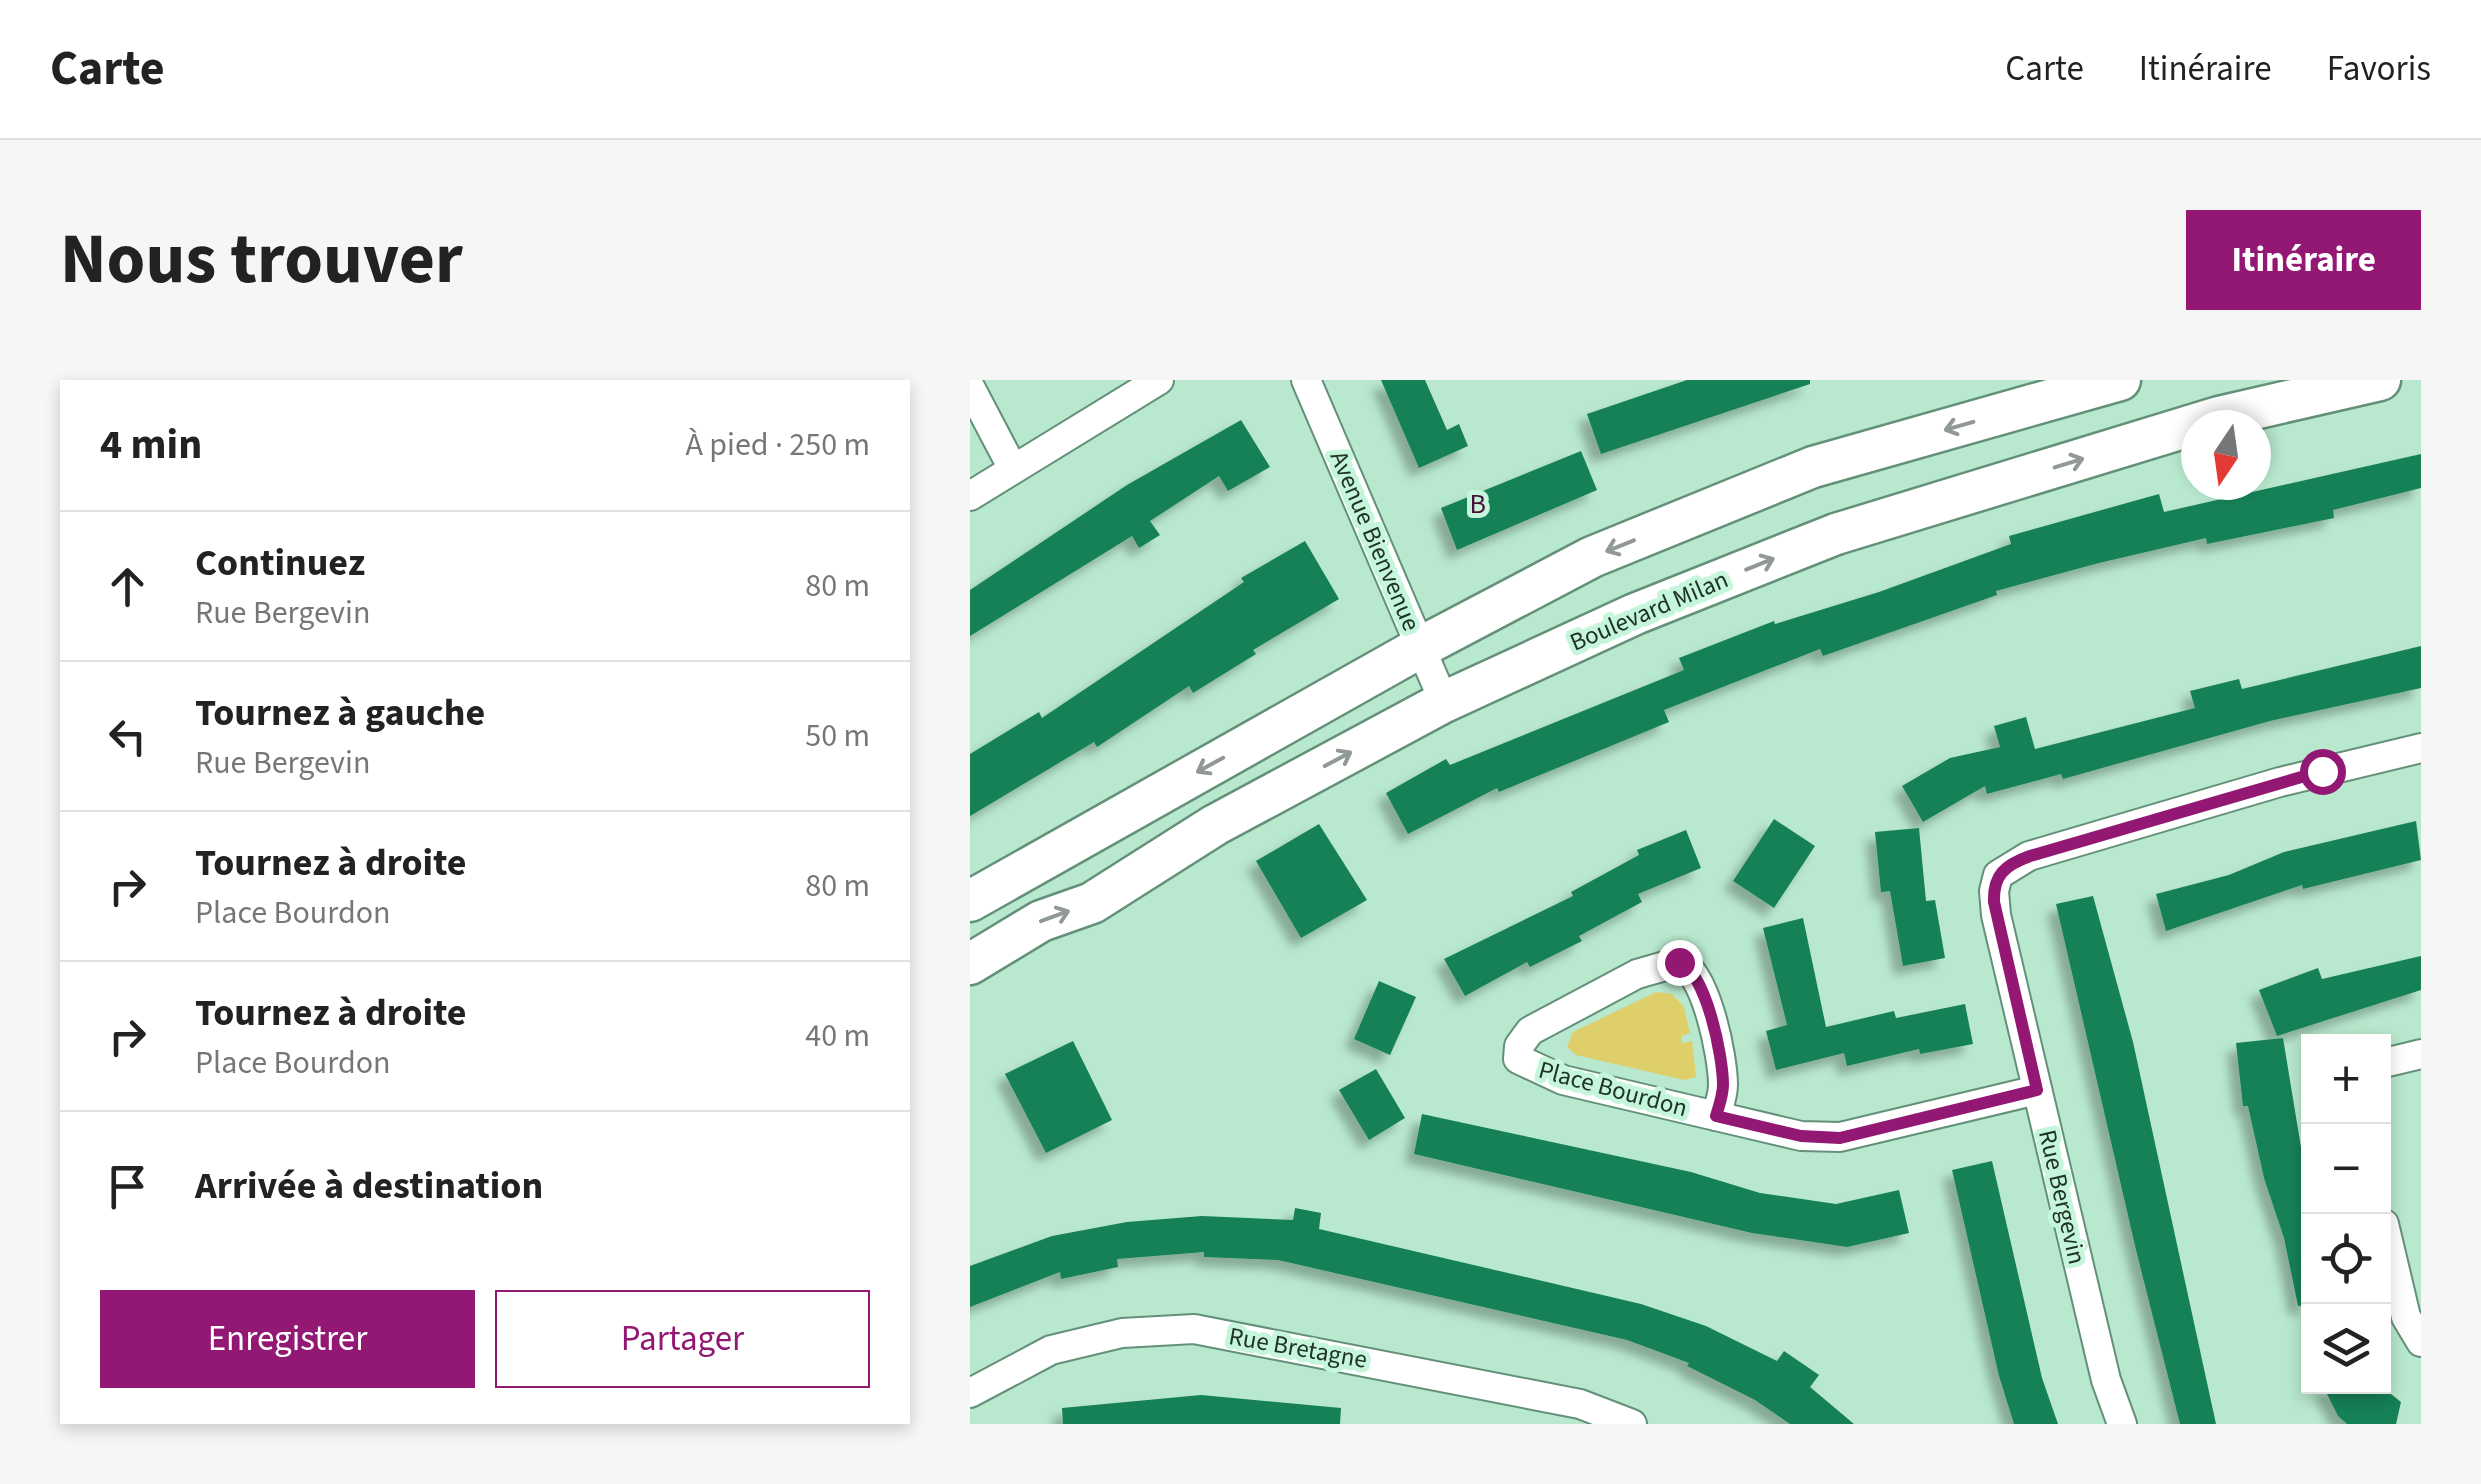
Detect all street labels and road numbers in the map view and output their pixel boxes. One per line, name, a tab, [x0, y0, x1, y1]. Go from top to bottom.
street label: Avenue Bienvenue	[1321, 445, 1429, 637]
street label: Boulevard Milan	[1564, 561, 1734, 661]
street label: Place Bourdon	[1535, 1052, 1691, 1126]
street label: Rue Bergevin	[2029, 1126, 2095, 1268]
street label: Rue Bretagne	[1226, 1318, 1370, 1378]

